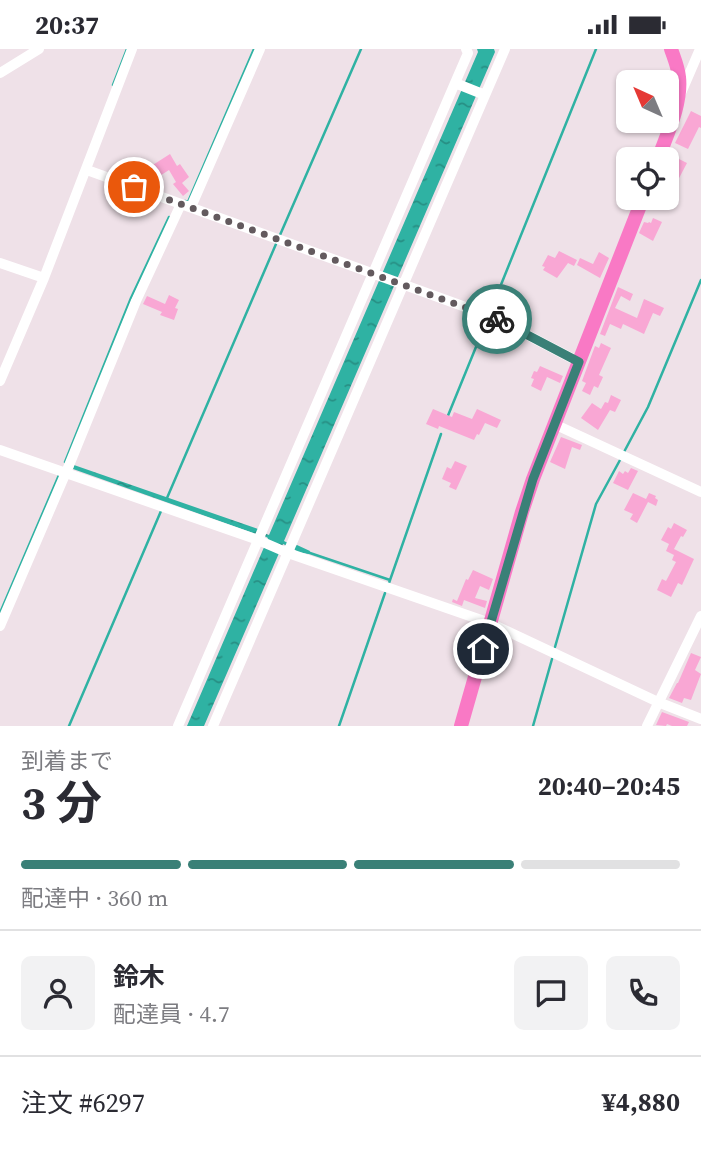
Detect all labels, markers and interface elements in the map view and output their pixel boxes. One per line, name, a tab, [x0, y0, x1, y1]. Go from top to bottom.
text: 20:37	[35, 7, 99, 43]
north arrow	[616, 70, 679, 133]
map controls	[616, 70, 679, 210]
button: locate	[616, 147, 679, 210]
pin	[104, 157, 164, 217]
icon: bag	[115, 168, 153, 206]
courier	[462, 284, 532, 354]
icon: bike	[478, 300, 516, 338]
pin	[453, 619, 513, 679]
icon: home	[464, 630, 502, 668]
text: 到着まで	[21, 745, 113, 777]
text: 20:40–20:45	[538, 768, 680, 804]
text: 3 分	[21, 771, 102, 834]
text: 配達中 · 360 m	[21, 882, 168, 914]
button: person	[21, 956, 95, 1030]
button: chat	[514, 956, 588, 1030]
button: phone	[606, 956, 680, 1030]
text: 鈴木	[113, 959, 165, 995]
text: 配達員 · 4.7	[113, 998, 230, 1030]
text: ¥4,880	[602, 1084, 680, 1120]
text: 注文 #6297	[21, 1085, 145, 1121]

